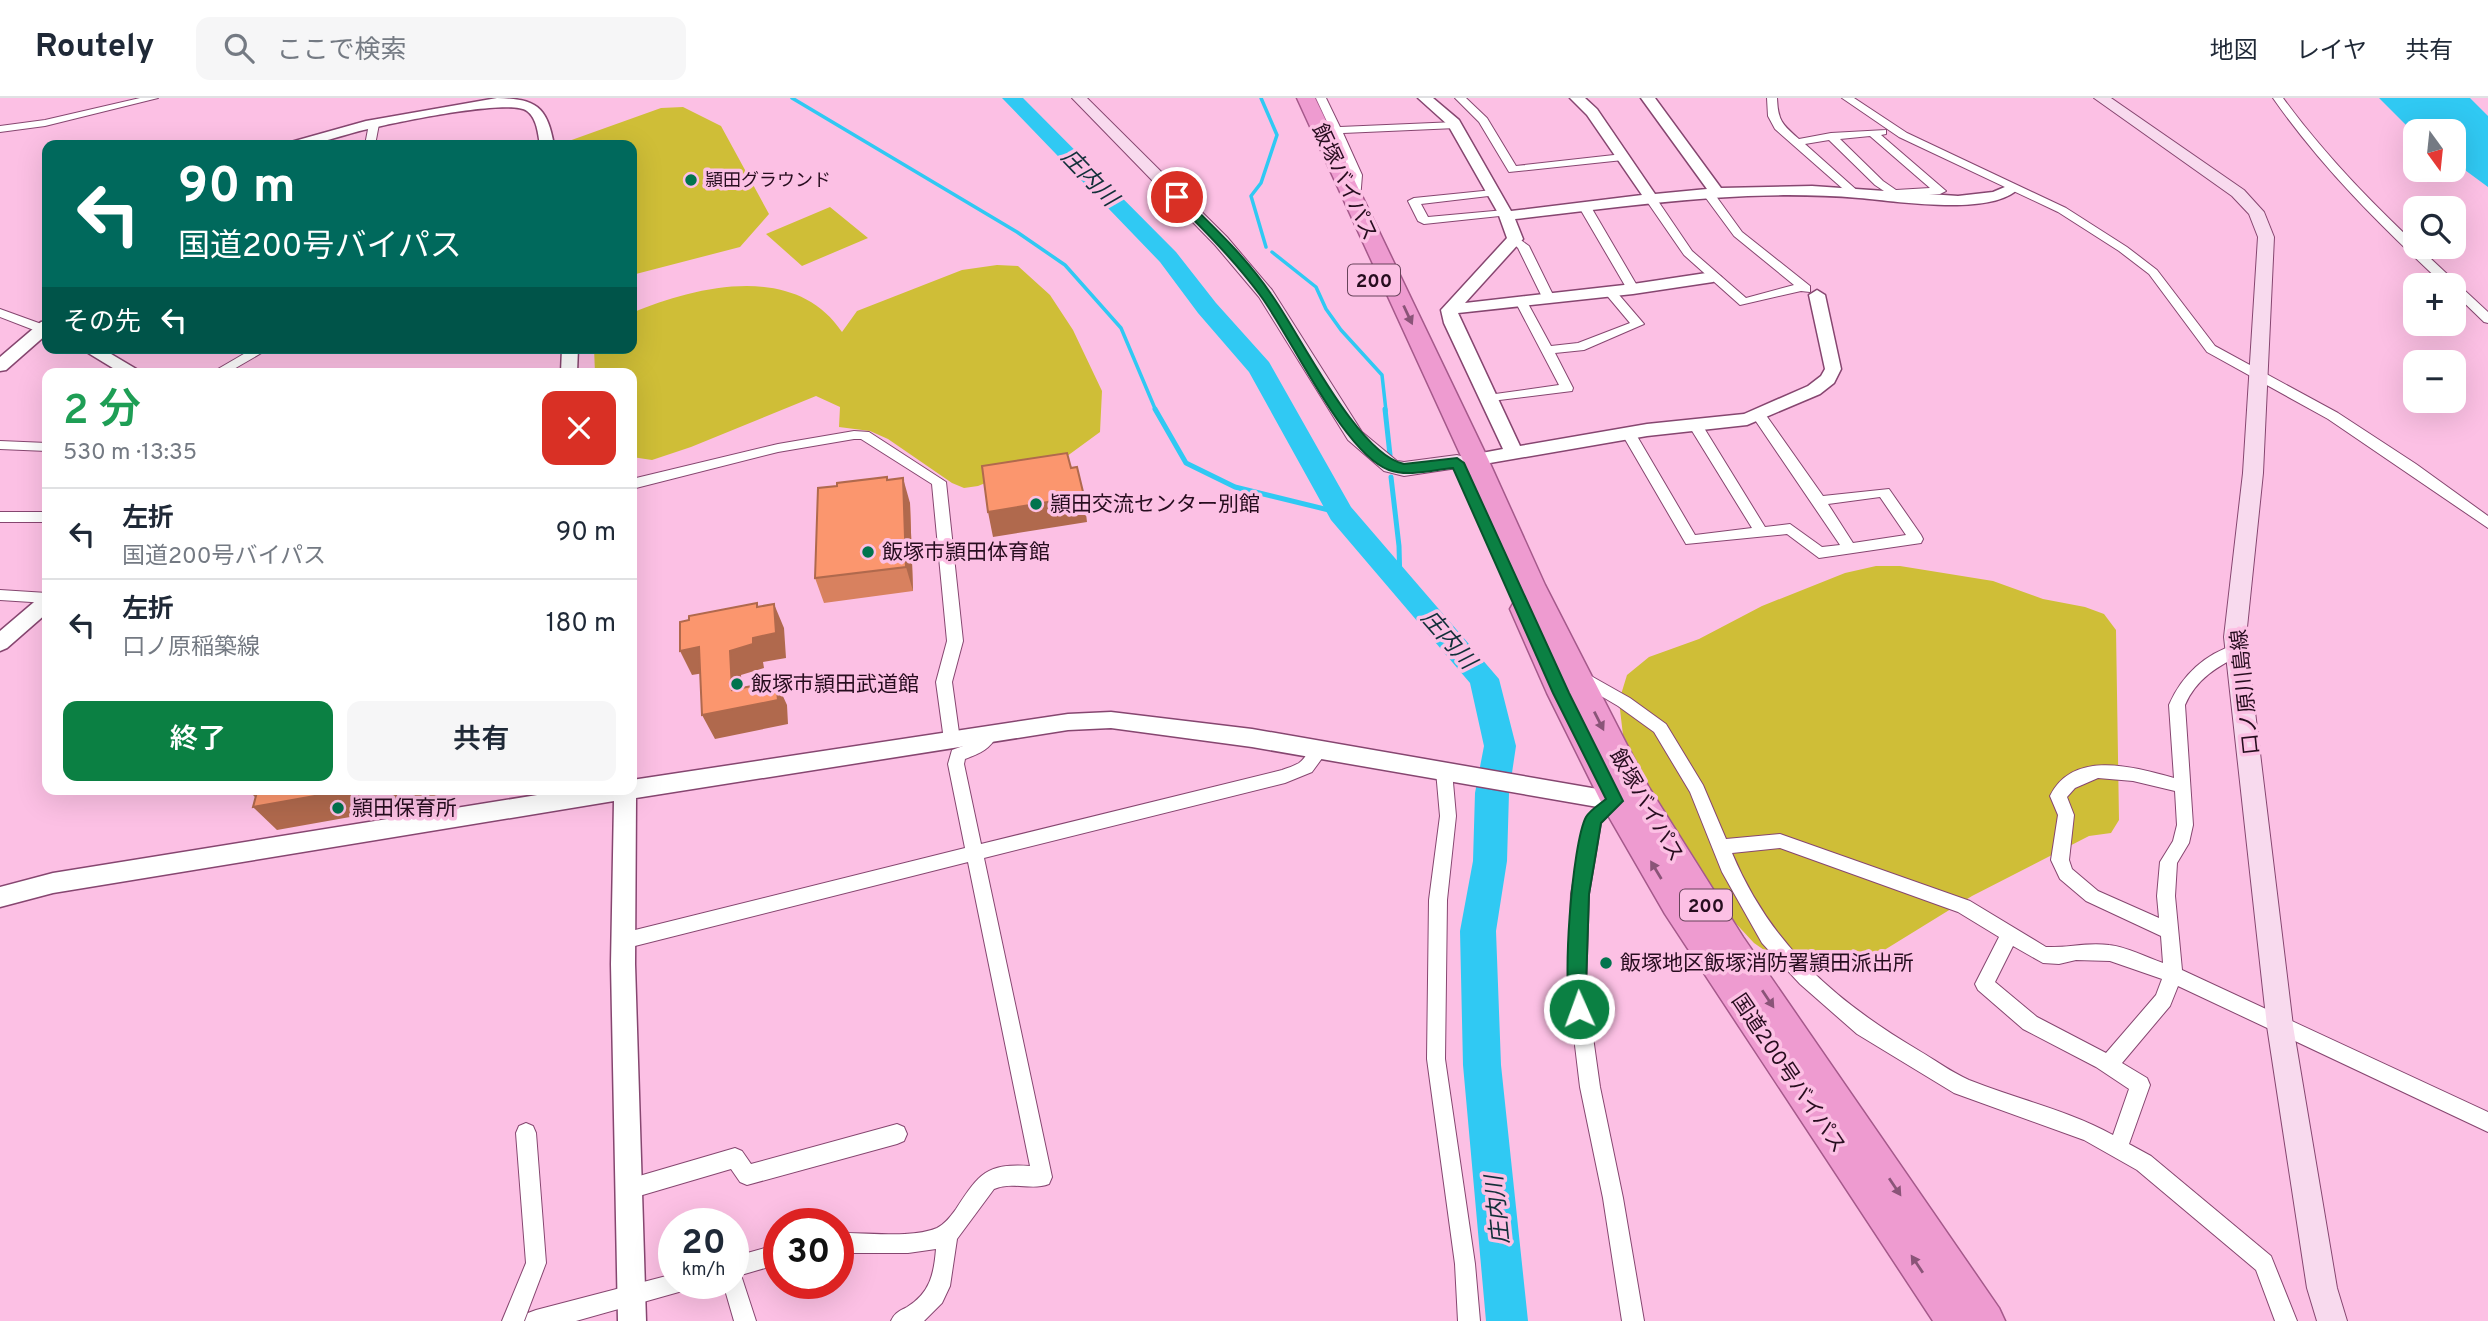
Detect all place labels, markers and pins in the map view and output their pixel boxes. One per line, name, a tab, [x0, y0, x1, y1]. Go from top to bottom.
pin	[1147, 167, 1207, 227]
place label: 頴田グラウンド	[705, 170, 831, 193]
marker: 頴田グラウンド	[683, 172, 699, 188]
place label: 頴田交流センター別館	[1050, 492, 1260, 519]
marker: 頴田交流センター別館	[1028, 496, 1044, 512]
place label: 飯塚市頴田体育館	[882, 540, 1050, 567]
marker: 飯塚市頴田体育館	[860, 544, 876, 560]
place label: 飯塚市頴田武道館	[751, 672, 919, 699]
marker: 飯塚市頴田武道館	[729, 676, 745, 692]
place label: 頴田保育所	[352, 796, 457, 823]
marker: 頴田保育所	[330, 800, 346, 816]
place label: 飯塚地区飯塚消防署頴田派出所	[1620, 951, 1914, 978]
marker: 飯塚地区飯塚消防署頴田派出所	[1598, 955, 1614, 971]

